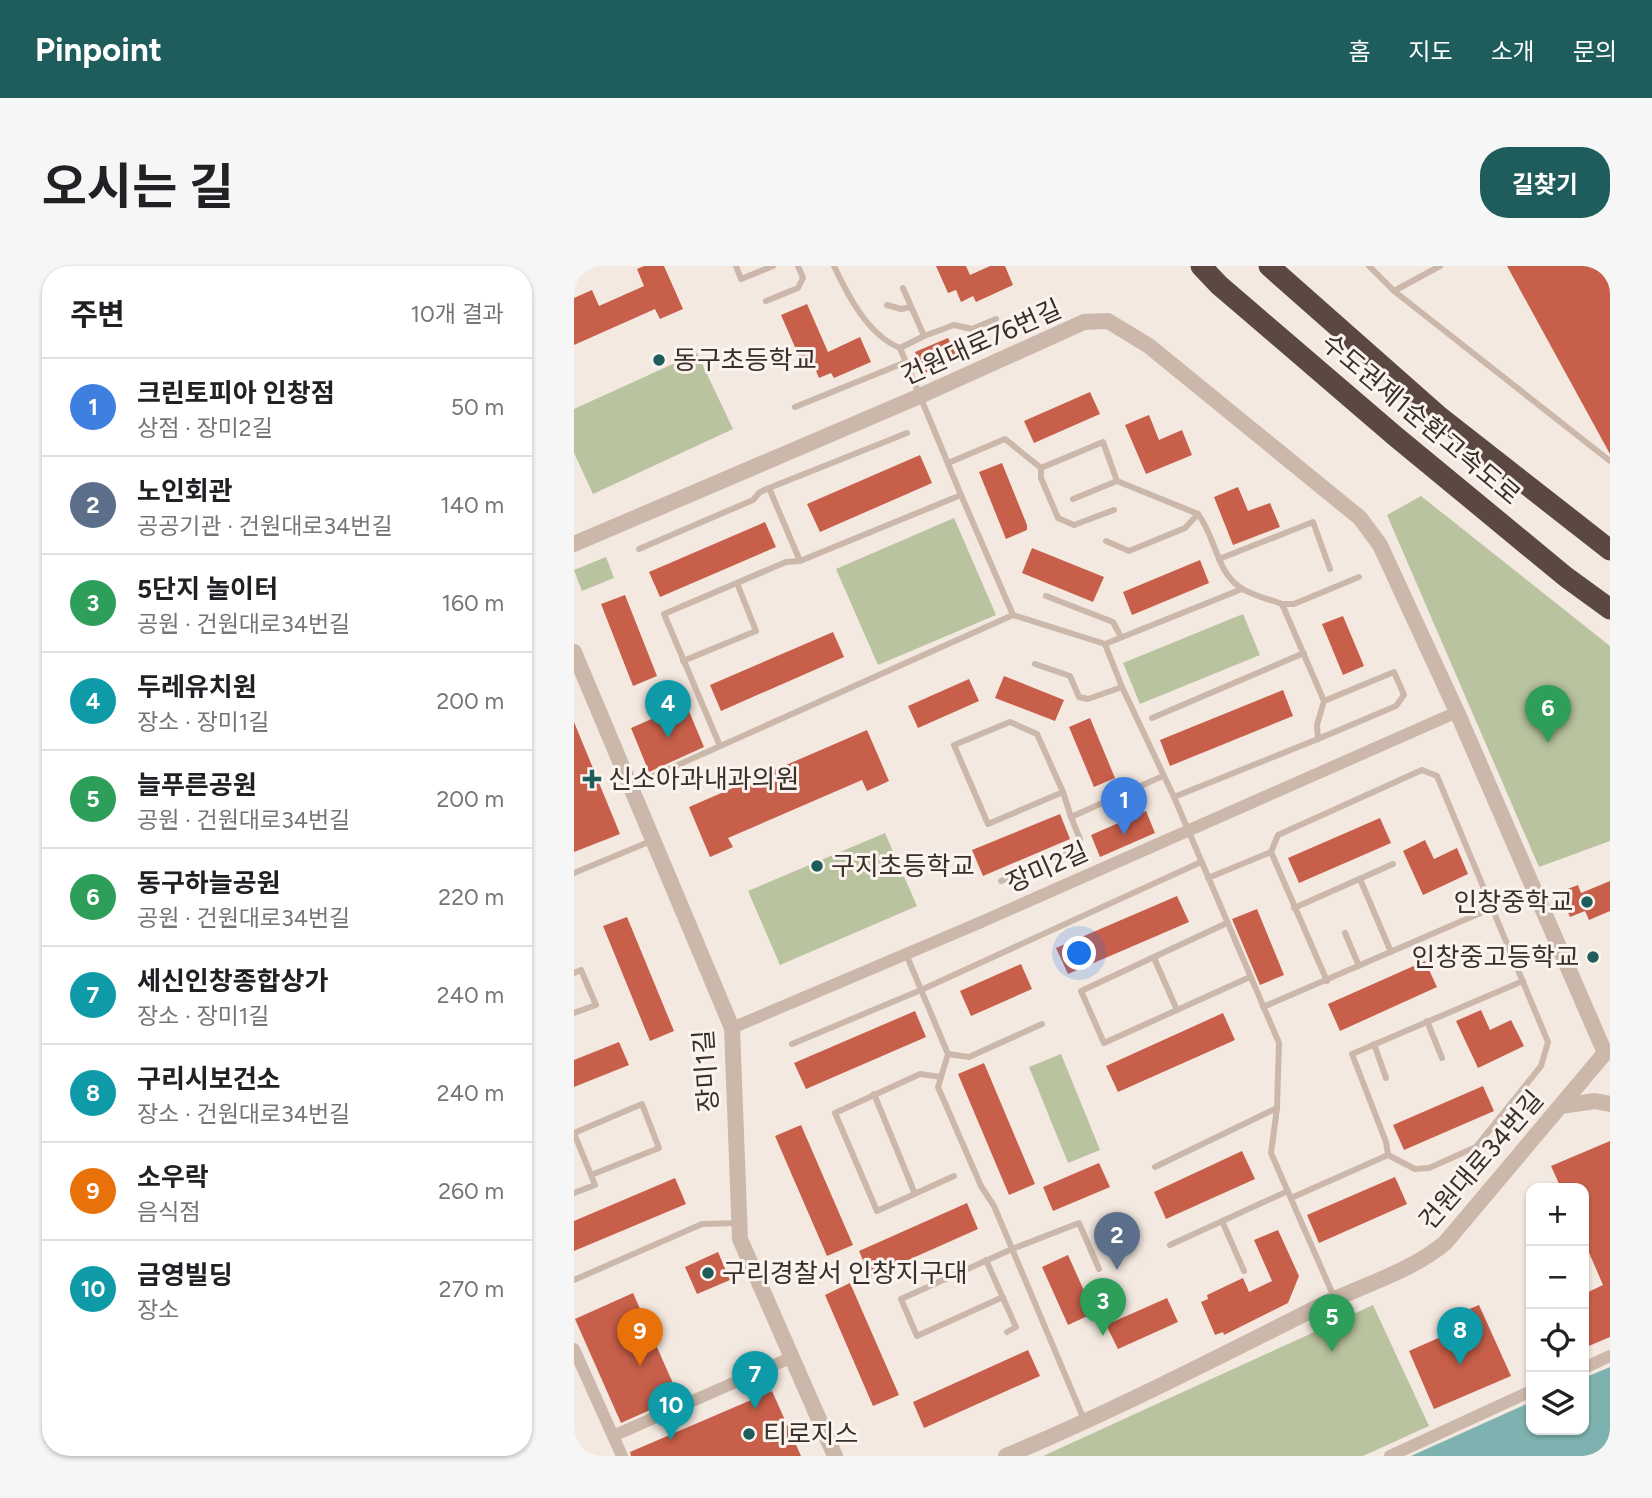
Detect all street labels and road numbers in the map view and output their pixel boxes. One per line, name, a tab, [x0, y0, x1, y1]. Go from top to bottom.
street label: 건원대로76번길	[896, 292, 1066, 392]
street label: 수도권제1순환고속도로	[1315, 326, 1527, 512]
street label: 장미2길	[1001, 835, 1093, 899]
street label: 장미1길	[687, 1029, 725, 1113]
street label: 건원대로34번길	[1412, 1084, 1550, 1236]

